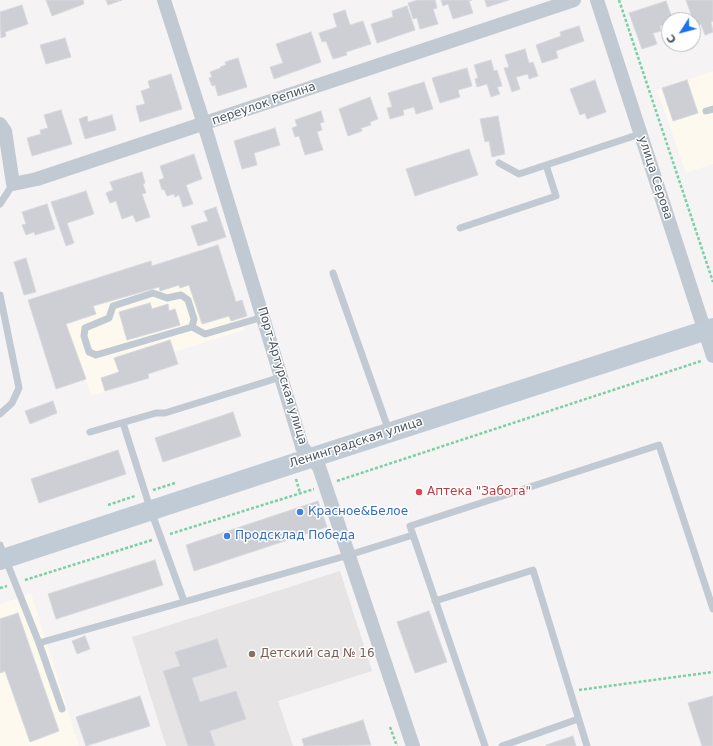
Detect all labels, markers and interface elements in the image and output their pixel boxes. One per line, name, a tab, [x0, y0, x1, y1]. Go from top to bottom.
north arrow	[661, 12, 701, 52]
text: С	[664, 32, 679, 46]
street label: переулок Репина	[210, 79, 318, 129]
street label: улица Серова	[635, 134, 675, 222]
street label: Порт-Артурская улица	[254, 305, 310, 447]
street label: Ленинградская улица	[287, 415, 425, 471]
place label: Аптека "Забота"	[427, 485, 531, 499]
marker: Аптека "Забота"	[414, 487, 424, 497]
place label: Красное&Белое	[308, 505, 408, 519]
marker: Красное&Белое	[295, 507, 305, 517]
place label: Продсклад Победа	[235, 529, 355, 543]
marker: Продсклад Победа	[222, 531, 232, 541]
place label: Детский сад № 16	[260, 647, 375, 661]
marker: Детский сад № 16	[247, 649, 257, 659]

